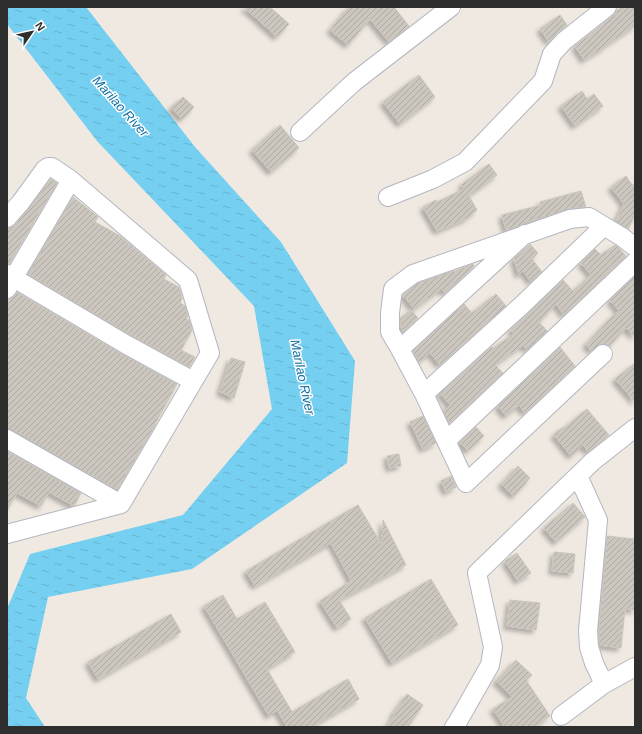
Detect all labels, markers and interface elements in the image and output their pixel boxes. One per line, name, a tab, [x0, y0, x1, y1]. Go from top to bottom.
north arrow	[12, 12, 52, 52]
text: N	[33, 20, 48, 33]
water label: Marilao River	[89, 73, 152, 140]
water label: Marilao River	[287, 338, 318, 417]

